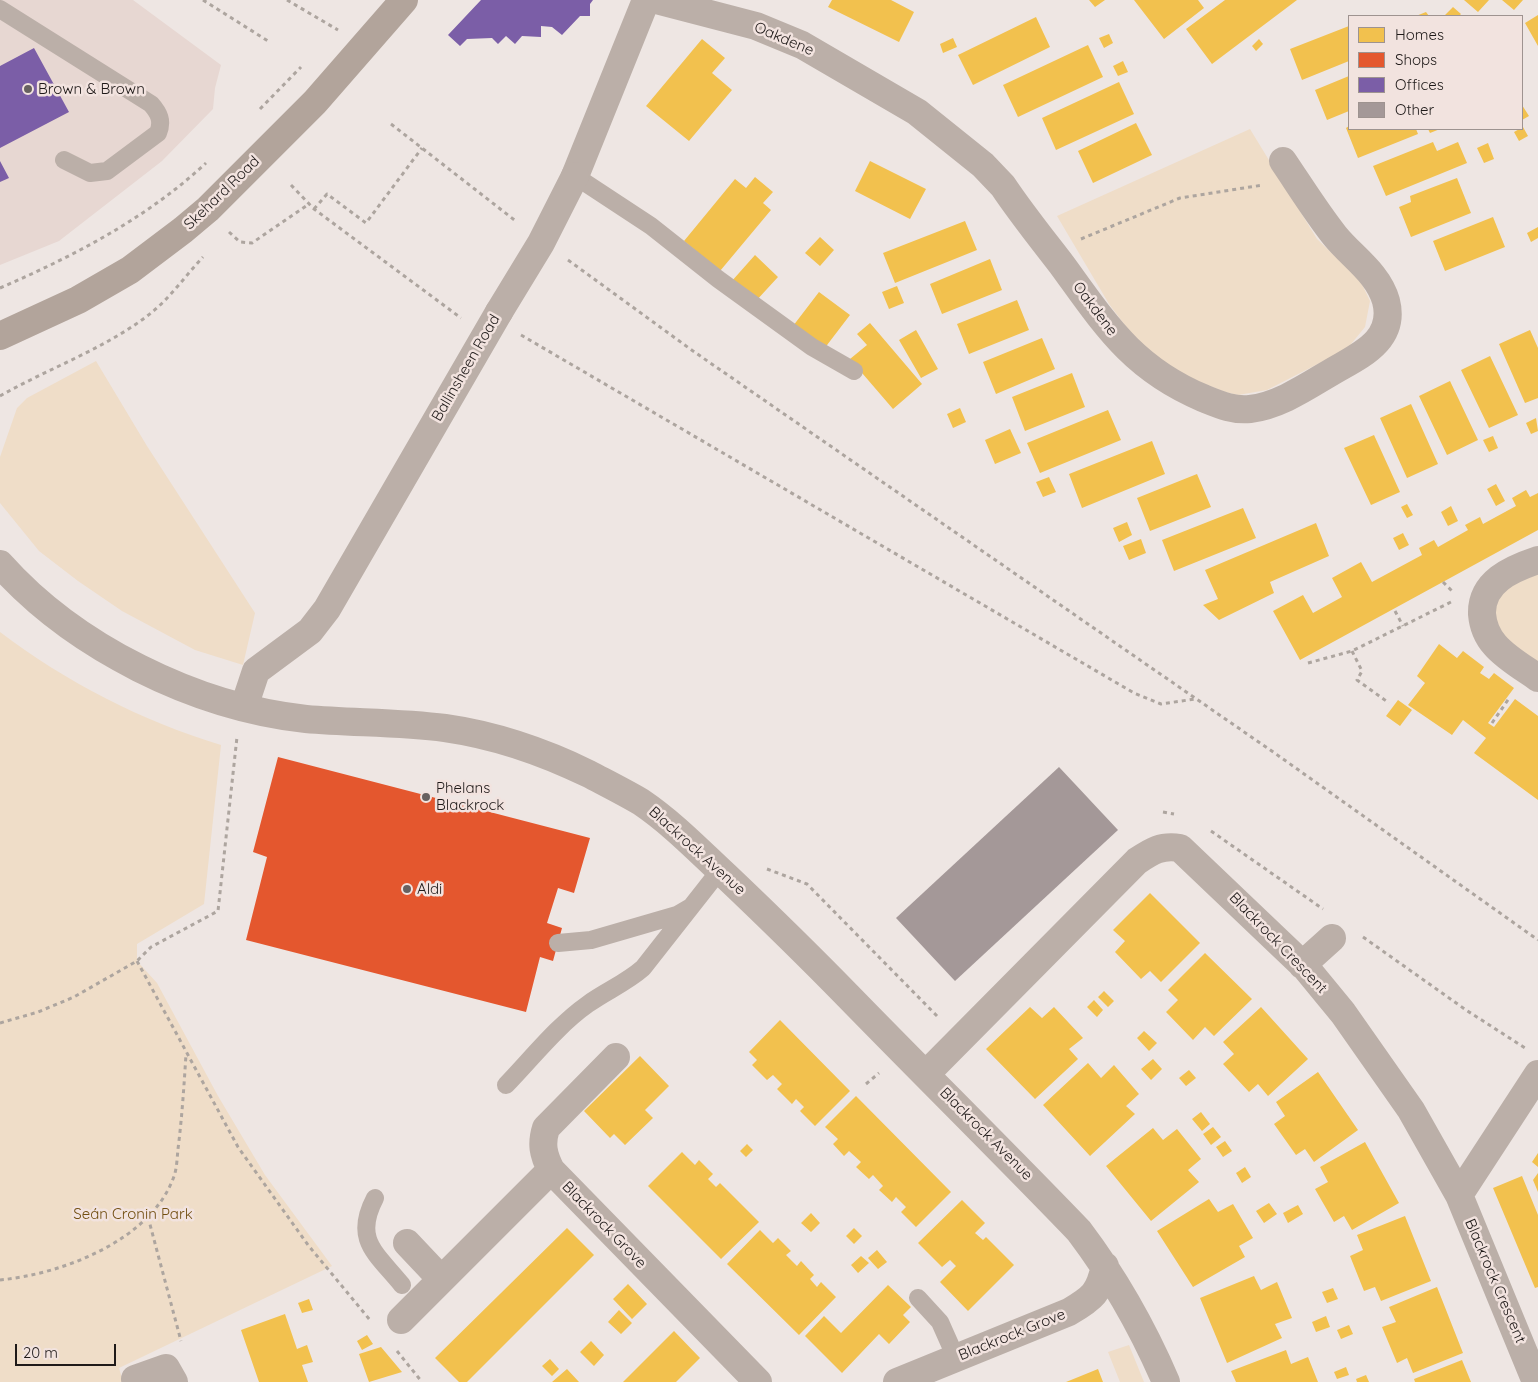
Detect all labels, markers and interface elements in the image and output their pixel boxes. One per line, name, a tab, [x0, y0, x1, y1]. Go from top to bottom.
legend	[1348, 15, 1523, 130]
street label: Oakdene	[751, 18, 817, 60]
text: Homes	[1395, 25, 1444, 44]
text: Shops	[1395, 50, 1437, 69]
text: Offices	[1395, 75, 1444, 94]
place label: Brown & Brown	[38, 80, 145, 98]
marker: Brown & Brown	[22, 83, 34, 95]
text: Other	[1395, 100, 1434, 119]
street label: Skehard Road	[180, 152, 264, 234]
street label: Oakdene	[1069, 278, 1121, 340]
street label: Ballinsheen Road	[428, 311, 504, 425]
place label: Phelans Blackrock	[436, 779, 504, 814]
marker: Phelans Blackrock	[420, 791, 432, 803]
street label: Blackrock Avenue	[645, 803, 749, 899]
place label: Aldi	[417, 880, 442, 898]
marker: Aldi	[401, 883, 413, 895]
street label: Blackrock Crescent	[1225, 889, 1331, 997]
street label: Blackrock Avenue	[936, 1084, 1036, 1184]
street label: Blackrock Grove	[558, 1178, 650, 1272]
park label: Seán Cronin Park	[73, 1205, 193, 1223]
street label: Blackrock Crescent	[1461, 1216, 1529, 1346]
street label: Blackrock Grove	[956, 1305, 1068, 1365]
scale bar	[18, 1334, 119, 1366]
text: 20 m	[23, 1343, 58, 1362]

